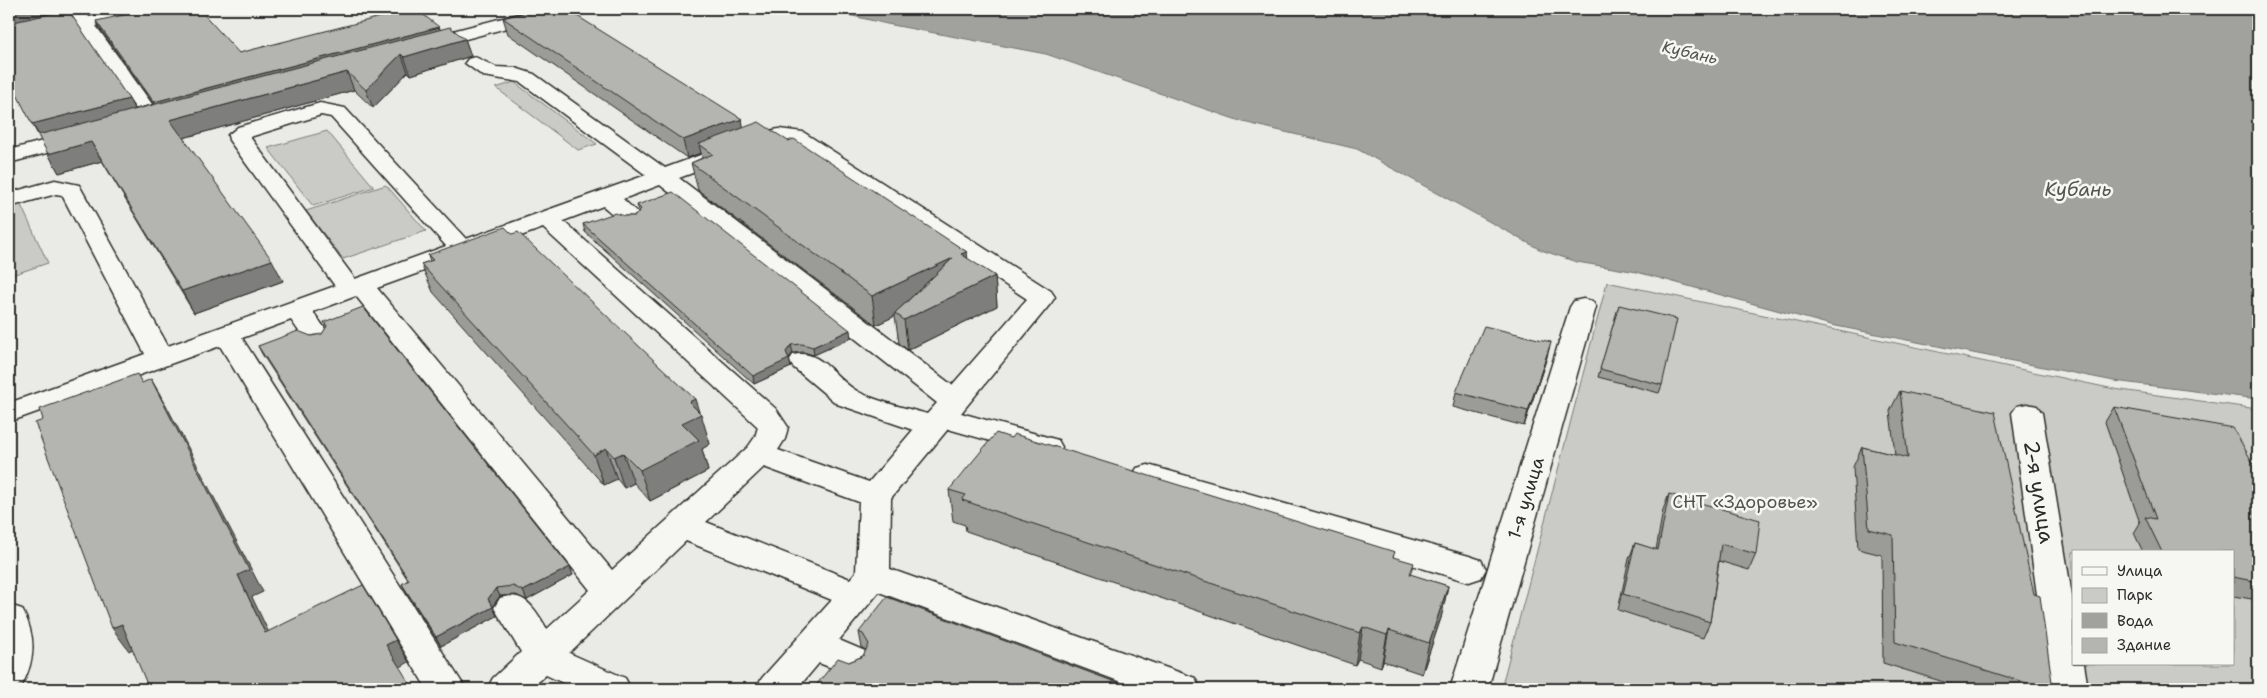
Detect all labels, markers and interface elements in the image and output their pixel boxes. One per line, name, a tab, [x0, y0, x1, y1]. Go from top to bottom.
water label: Кубань	[1660, 36, 1720, 69]
water label: Кубань	[2045, 177, 2112, 202]
street label: 2-я улица	[2017, 438, 2061, 546]
street label: 1-я улица	[1502, 454, 1550, 542]
park label: СНТ «Здоровье»	[1672, 490, 1818, 514]
legend	[2072, 550, 2234, 666]
text: Улица	[2117, 561, 2163, 581]
text: Парк	[2117, 585, 2153, 605]
text: Вода	[2117, 611, 2154, 631]
text: Здание	[2117, 635, 2171, 655]

